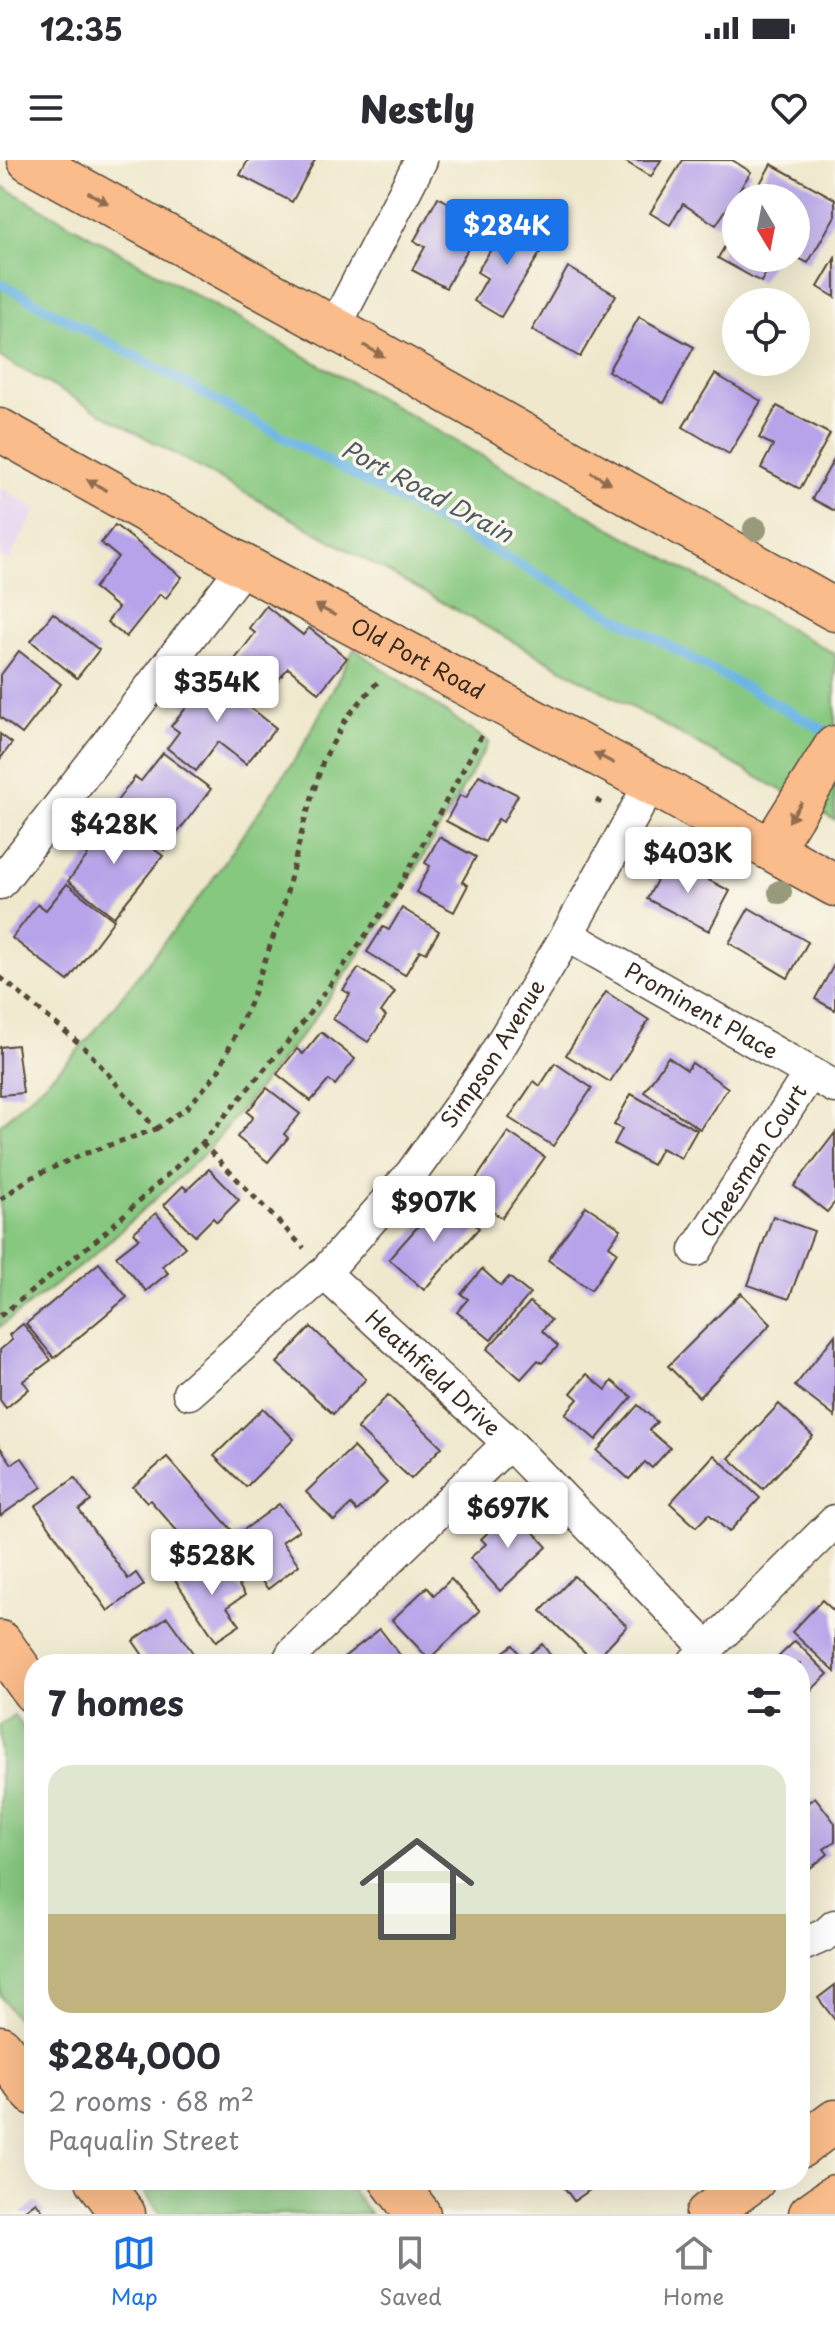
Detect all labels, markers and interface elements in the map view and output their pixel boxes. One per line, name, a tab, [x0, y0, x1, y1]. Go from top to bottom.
text: 12:35	[40, 6, 123, 51]
text: Nestly	[360, 81, 475, 135]
icon: menu	[24, 86, 68, 130]
icon: heart	[767, 86, 811, 130]
north arrow	[722, 184, 810, 272]
map controls	[722, 184, 810, 376]
one-way arrow	[86, 191, 109, 204]
pin: $284K	[451, 199, 563, 267]
text: $284K	[463, 205, 551, 244]
button: locate	[722, 288, 810, 376]
one-way arrow	[363, 343, 385, 357]
water label: Port Road Drain	[336, 430, 521, 551]
one-way arrow	[590, 471, 612, 485]
one-way arrow	[86, 478, 108, 492]
one-way arrow	[314, 603, 336, 617]
street label: Old Port Road	[345, 608, 491, 706]
pin: $354K	[161, 656, 273, 724]
text: $354K	[174, 662, 260, 701]
one-way arrow	[593, 751, 615, 765]
pin: $428K	[58, 798, 170, 866]
one-way arrow	[789, 801, 803, 823]
text: $428K	[70, 804, 158, 843]
pin: $403K	[632, 827, 744, 895]
text: $403K	[643, 833, 733, 872]
street label: Prominent Place	[619, 953, 785, 1066]
street label: Simpson Avenue	[431, 972, 552, 1134]
street label: Cheesman Court	[690, 1077, 814, 1243]
pin: $907K	[378, 1176, 490, 1244]
text: $907K	[391, 1182, 477, 1221]
street label: Heathfield Drive	[359, 1301, 509, 1443]
pin: $697K	[452, 1482, 564, 1550]
text: $697K	[467, 1488, 549, 1527]
pin: $528K	[156, 1529, 268, 1597]
text: $528K	[169, 1535, 255, 1574]
text: 7 homes	[48, 1676, 184, 1728]
icon: filters	[742, 1680, 786, 1724]
icon: home	[345, 1817, 489, 1961]
text: $284,000	[48, 2029, 221, 2081]
text: 2 rooms · 68 m²	[48, 2081, 254, 2120]
text: Paqualin Street	[48, 2120, 239, 2159]
tab: Map	[111, 2231, 158, 2312]
tab: Saved	[379, 2231, 442, 2312]
tab: Home	[663, 2231, 724, 2312]

